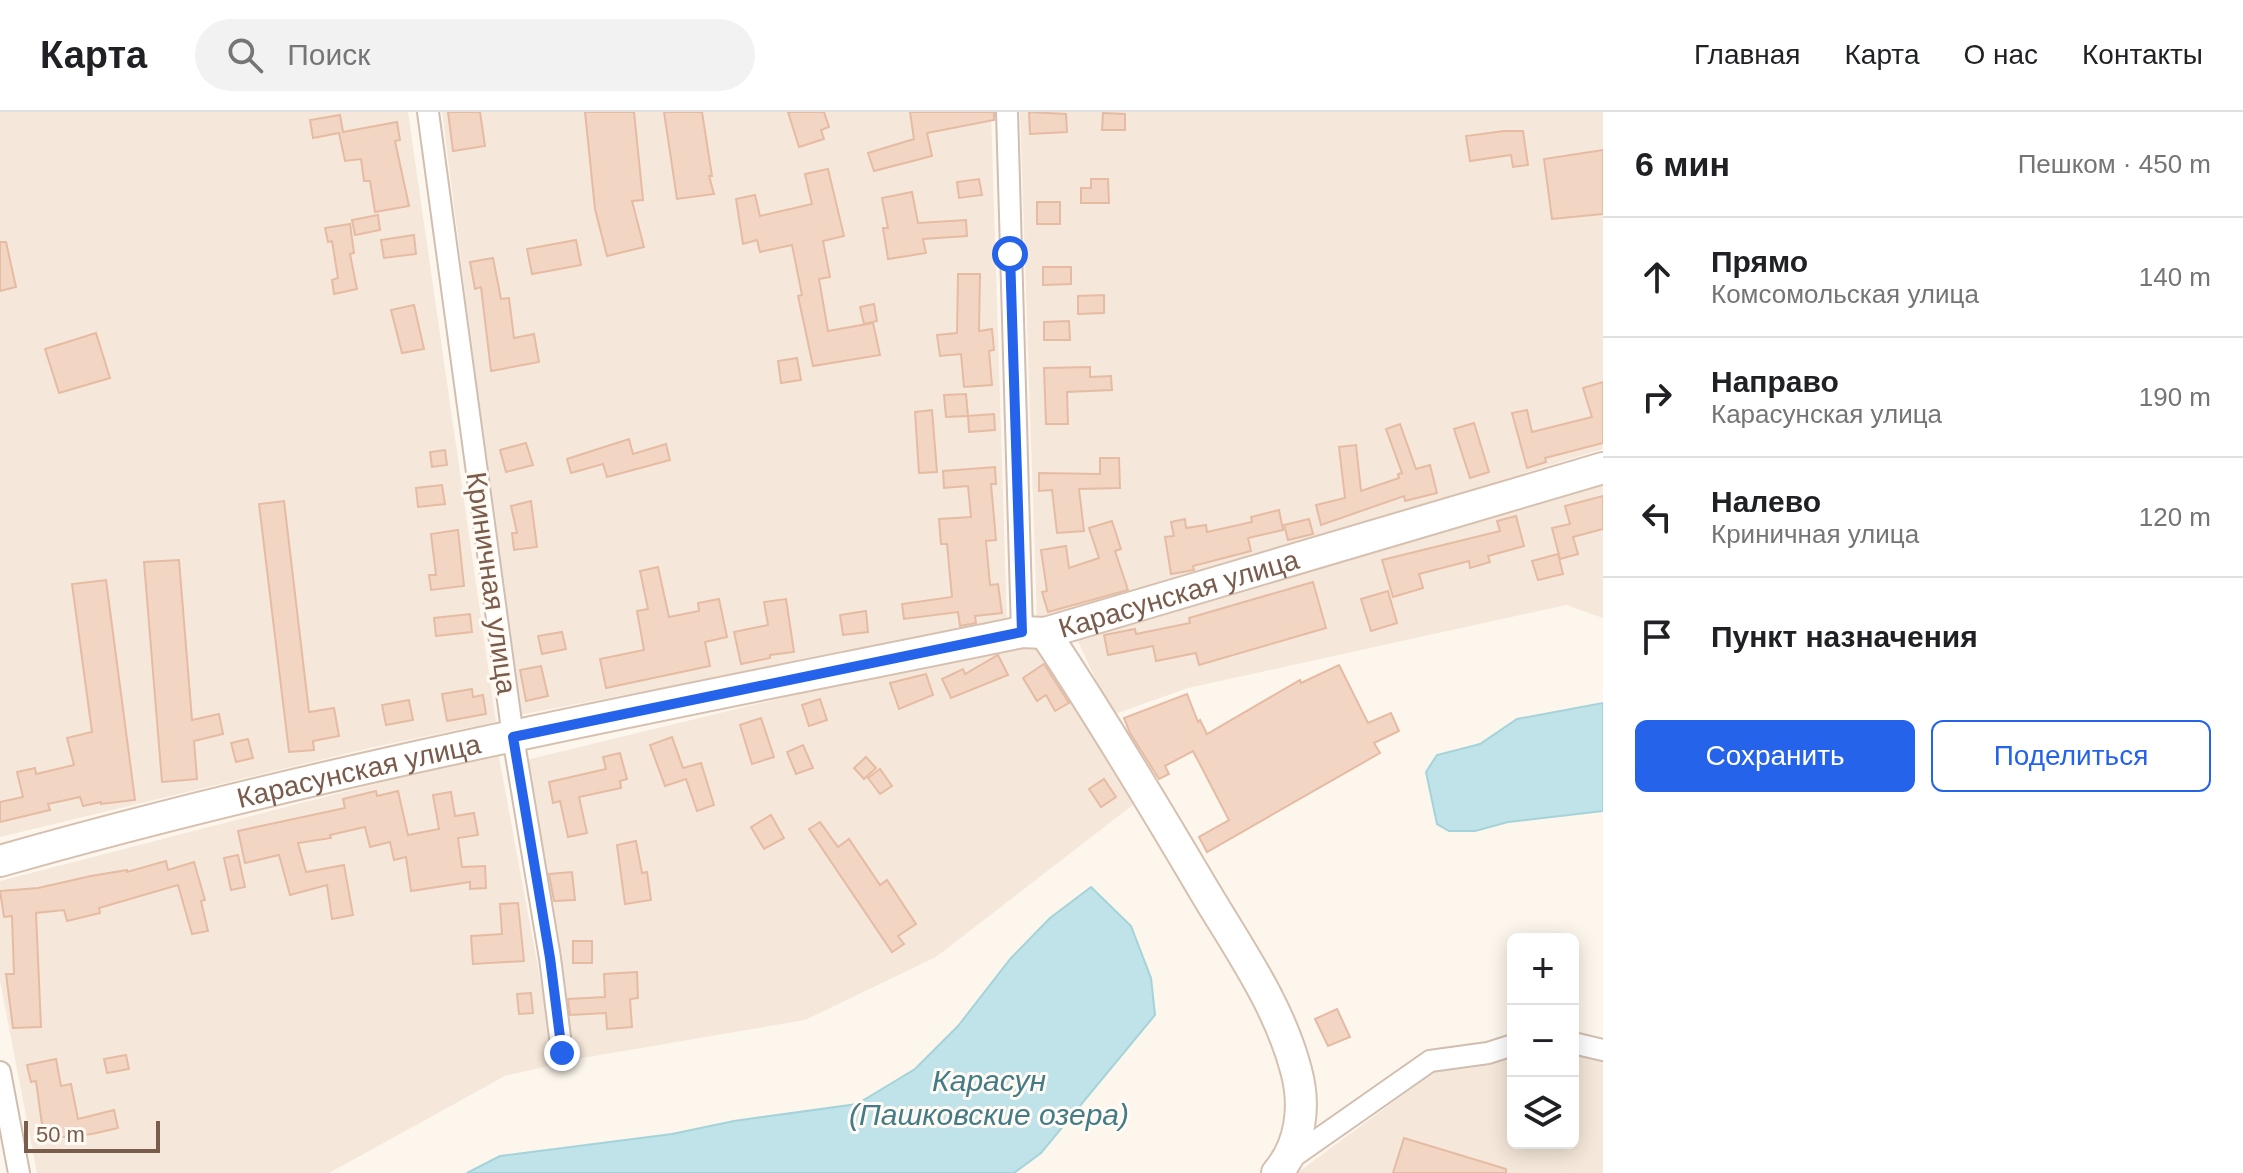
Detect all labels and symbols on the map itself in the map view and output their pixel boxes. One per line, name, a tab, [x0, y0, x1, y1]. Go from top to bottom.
route start	[992, 236, 1028, 272]
street label: Криничная улица	[461, 470, 523, 697]
street label: Карасунская улица	[1055, 544, 1303, 644]
street label: Карасунская улица	[234, 728, 484, 814]
route end	[544, 1035, 580, 1071]
water label: Карасун (Пашковские озера)	[849, 1064, 1129, 1131]
scale bar	[24, 1117, 160, 1153]

